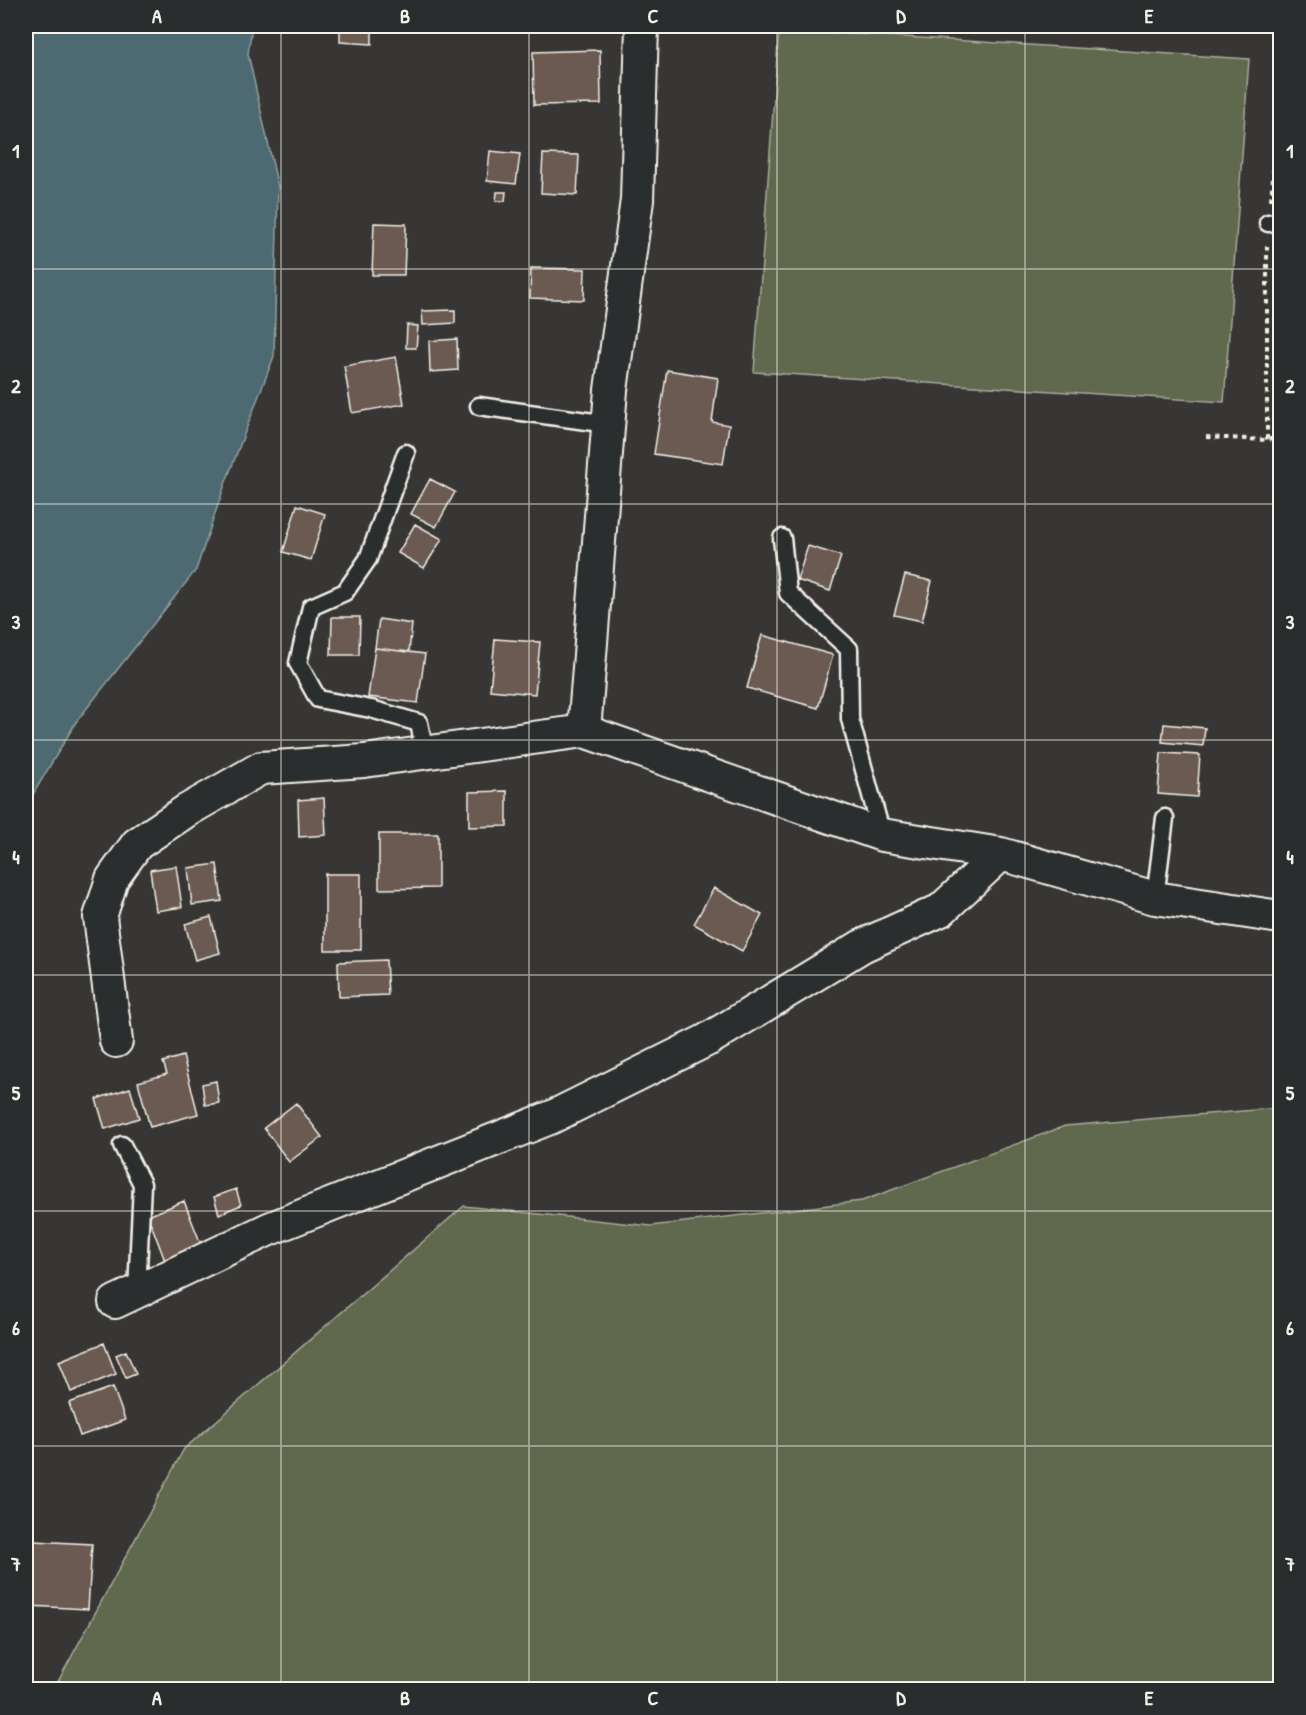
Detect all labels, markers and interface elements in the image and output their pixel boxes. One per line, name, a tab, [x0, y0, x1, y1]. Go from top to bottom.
text: A	[152, 2, 162, 29]
text: B	[400, 2, 410, 29]
text: C	[648, 2, 659, 29]
text: D	[896, 2, 906, 29]
text: E	[1145, 2, 1154, 29]
text: 1	[12, 137, 20, 164]
text: 1	[1286, 137, 1294, 164]
text: 2	[11, 372, 21, 399]
text: 2	[1285, 372, 1295, 399]
text: 3	[12, 608, 21, 635]
text: 3	[1286, 608, 1295, 635]
text: 4	[12, 843, 20, 870]
text: 4	[1286, 843, 1294, 870]
text: 5	[12, 1079, 21, 1106]
text: 5	[1286, 1079, 1295, 1106]
text: 6	[12, 1314, 20, 1341]
text: 6	[1286, 1314, 1294, 1341]
text: 7	[10, 1550, 21, 1577]
text: 7	[1284, 1550, 1295, 1577]
text: A	[152, 1684, 162, 1711]
text: B	[400, 1684, 410, 1711]
text: C	[648, 1684, 659, 1711]
text: D	[896, 1684, 906, 1711]
text: E	[1145, 1684, 1154, 1711]

